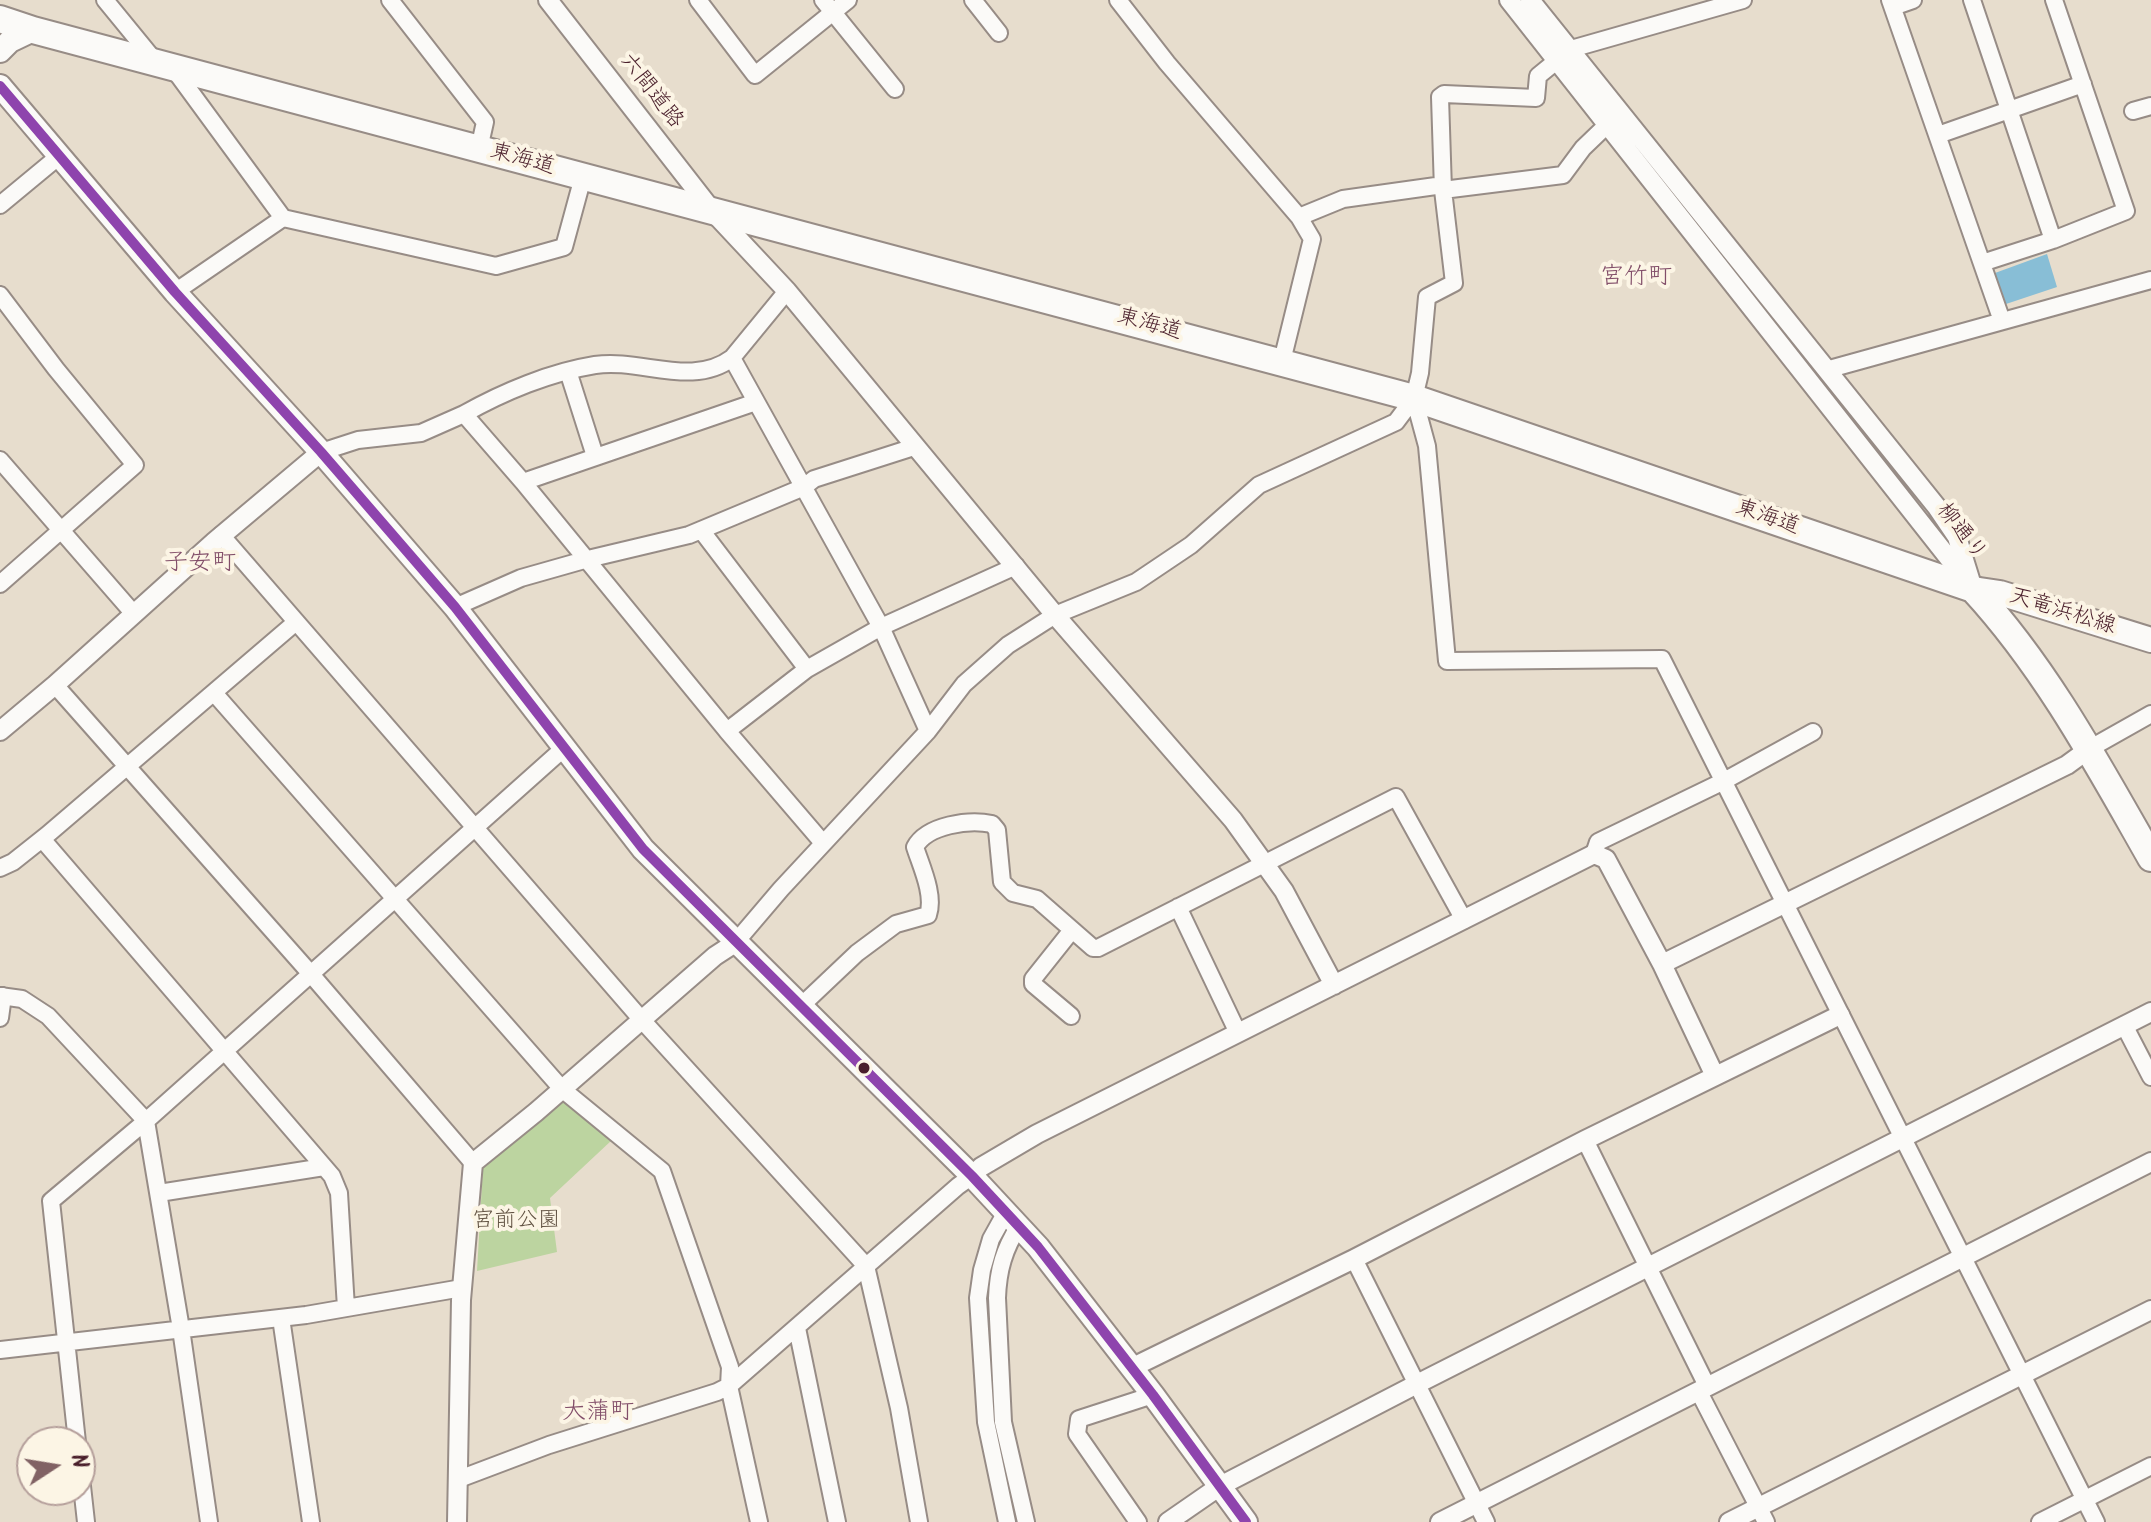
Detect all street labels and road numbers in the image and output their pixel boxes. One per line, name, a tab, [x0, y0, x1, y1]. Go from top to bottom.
street label: 六間道路	[613, 49, 687, 135]
street label: 東海道	[487, 140, 557, 182]
street label: 東海道	[1114, 305, 1184, 347]
street label: 東海道	[1732, 496, 1802, 542]
street label: 柳通り	[1929, 499, 1991, 567]
street label: 天竜浜松線	[2006, 584, 2118, 642]

